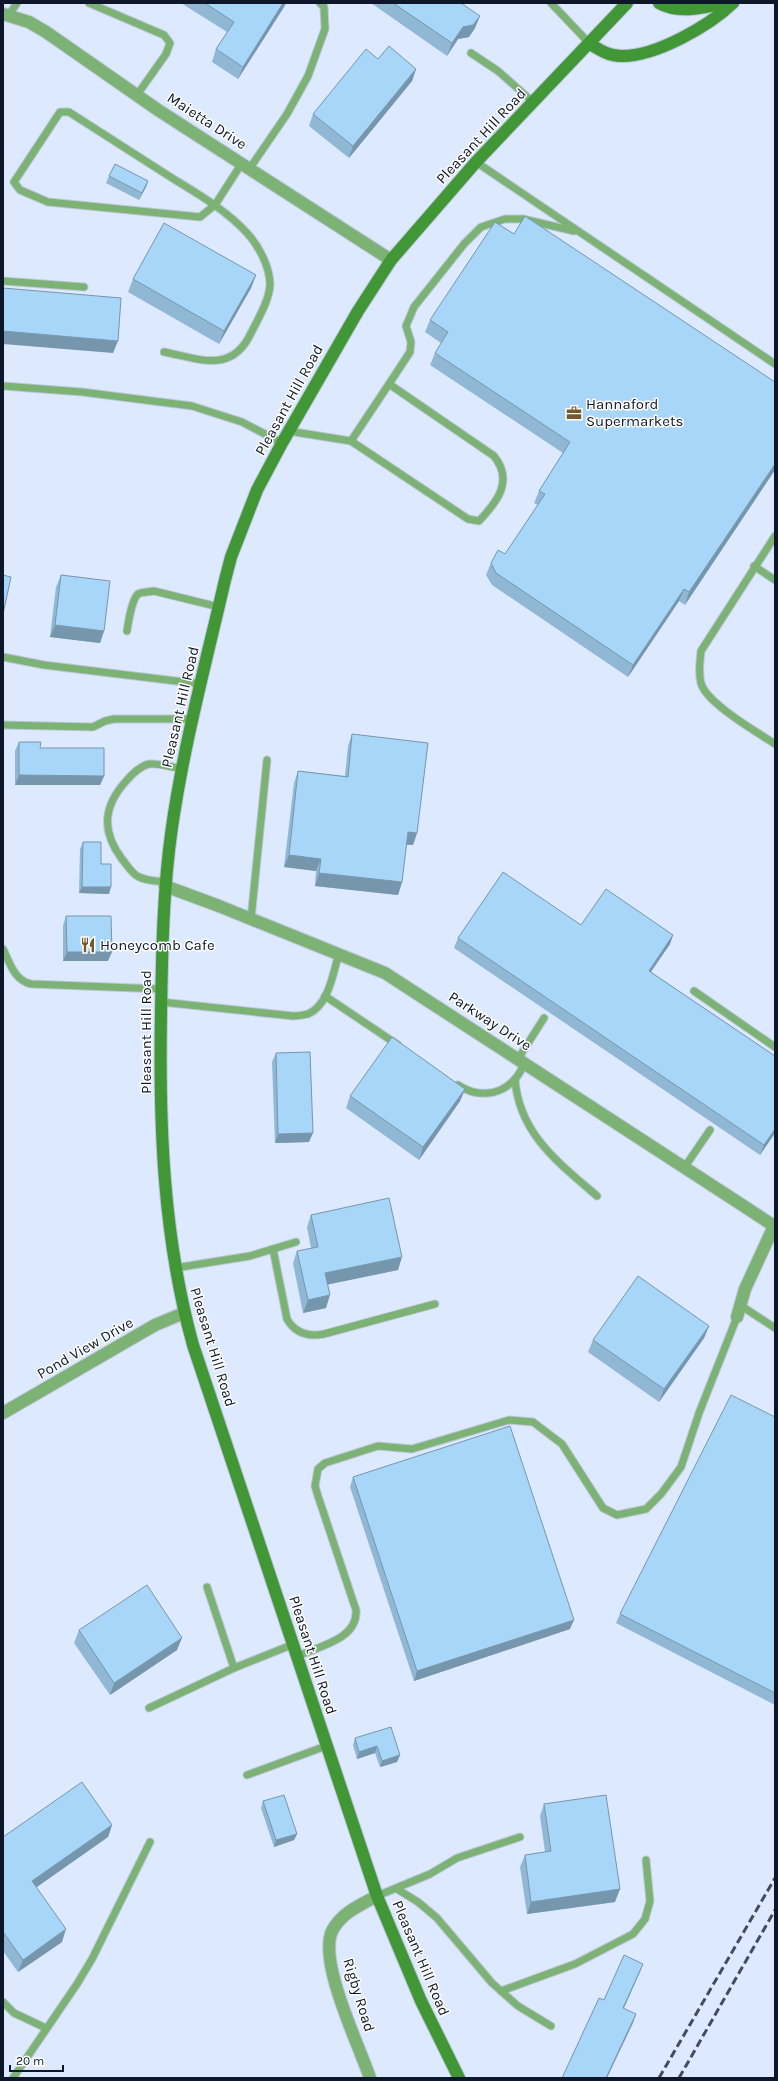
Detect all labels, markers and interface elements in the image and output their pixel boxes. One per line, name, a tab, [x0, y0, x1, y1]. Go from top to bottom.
street label: Pleasant Hill Road	[432, 85, 530, 187]
street label: Maietta Drive	[164, 89, 250, 153]
street label: Pleasant Hill Road	[251, 341, 327, 459]
place label: Hannaford Supermarkets	[586, 395, 683, 430]
office icon: Hannaford Supermarkets	[565, 404, 583, 422]
street label: Pleasant Hill Road	[157, 645, 203, 769]
restaurant icon: Honeycomb Cafe	[79, 936, 97, 954]
place label: Honeycomb Cafe	[100, 936, 215, 954]
street label: Pleasant Hill Road	[137, 970, 155, 1094]
street label: Parkway Drive	[445, 988, 535, 1054]
street label: Pleasant Hill Road	[186, 1285, 240, 1409]
street label: Pond View Drive	[34, 1313, 136, 1383]
street label: Pleasant Hill Road	[285, 1593, 341, 1717]
street label: Pleasant Hill Road	[389, 1897, 453, 2019]
street label: Rigby Road	[339, 1956, 379, 2034]
scale bar	[10, 2047, 63, 2073]
text: 20 m	[16, 2054, 44, 2068]

